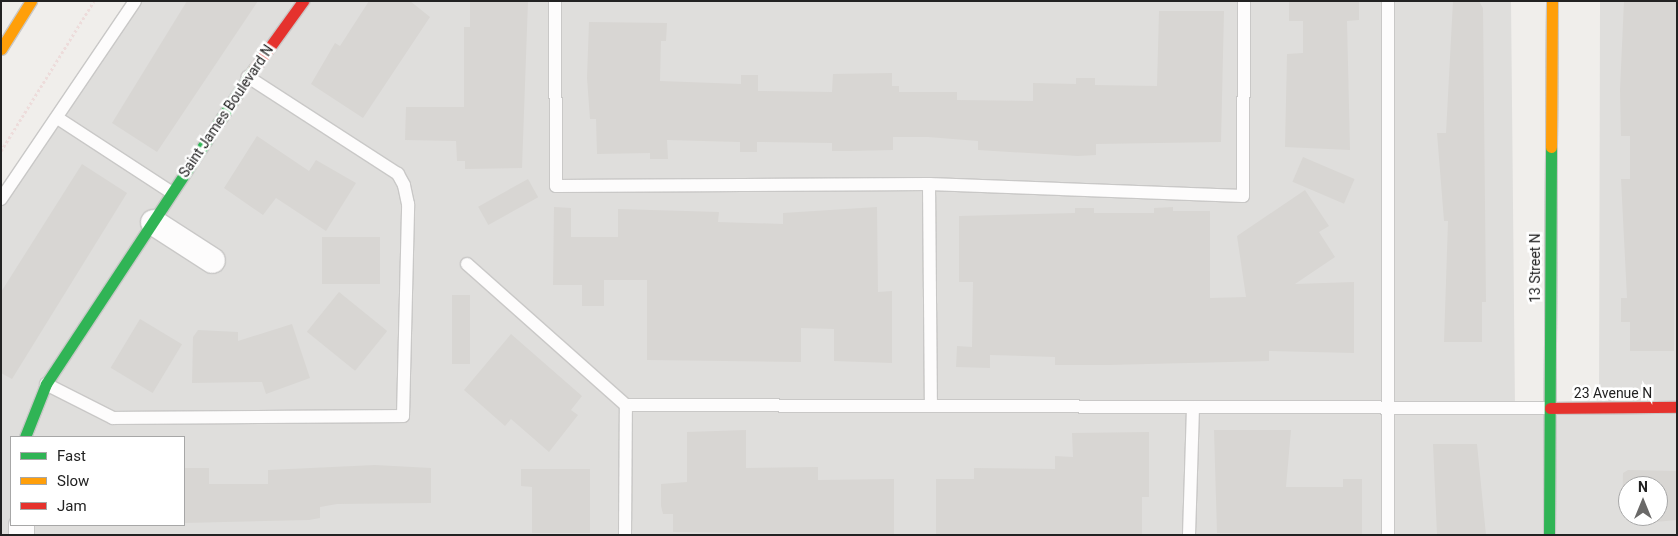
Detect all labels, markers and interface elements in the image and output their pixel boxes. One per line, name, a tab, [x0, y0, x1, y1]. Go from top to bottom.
street label: Saint James Boulevard N	[175, 42, 277, 180]
street label: 13 Street N	[1527, 233, 1543, 303]
street label: 23 Avenue N	[1574, 385, 1652, 401]
legend	[10, 436, 185, 526]
text: Fast	[57, 447, 86, 465]
text: Slow	[57, 472, 89, 490]
north arrow	[1618, 476, 1668, 526]
text: N	[1638, 479, 1648, 495]
text: Jam	[57, 497, 87, 515]

